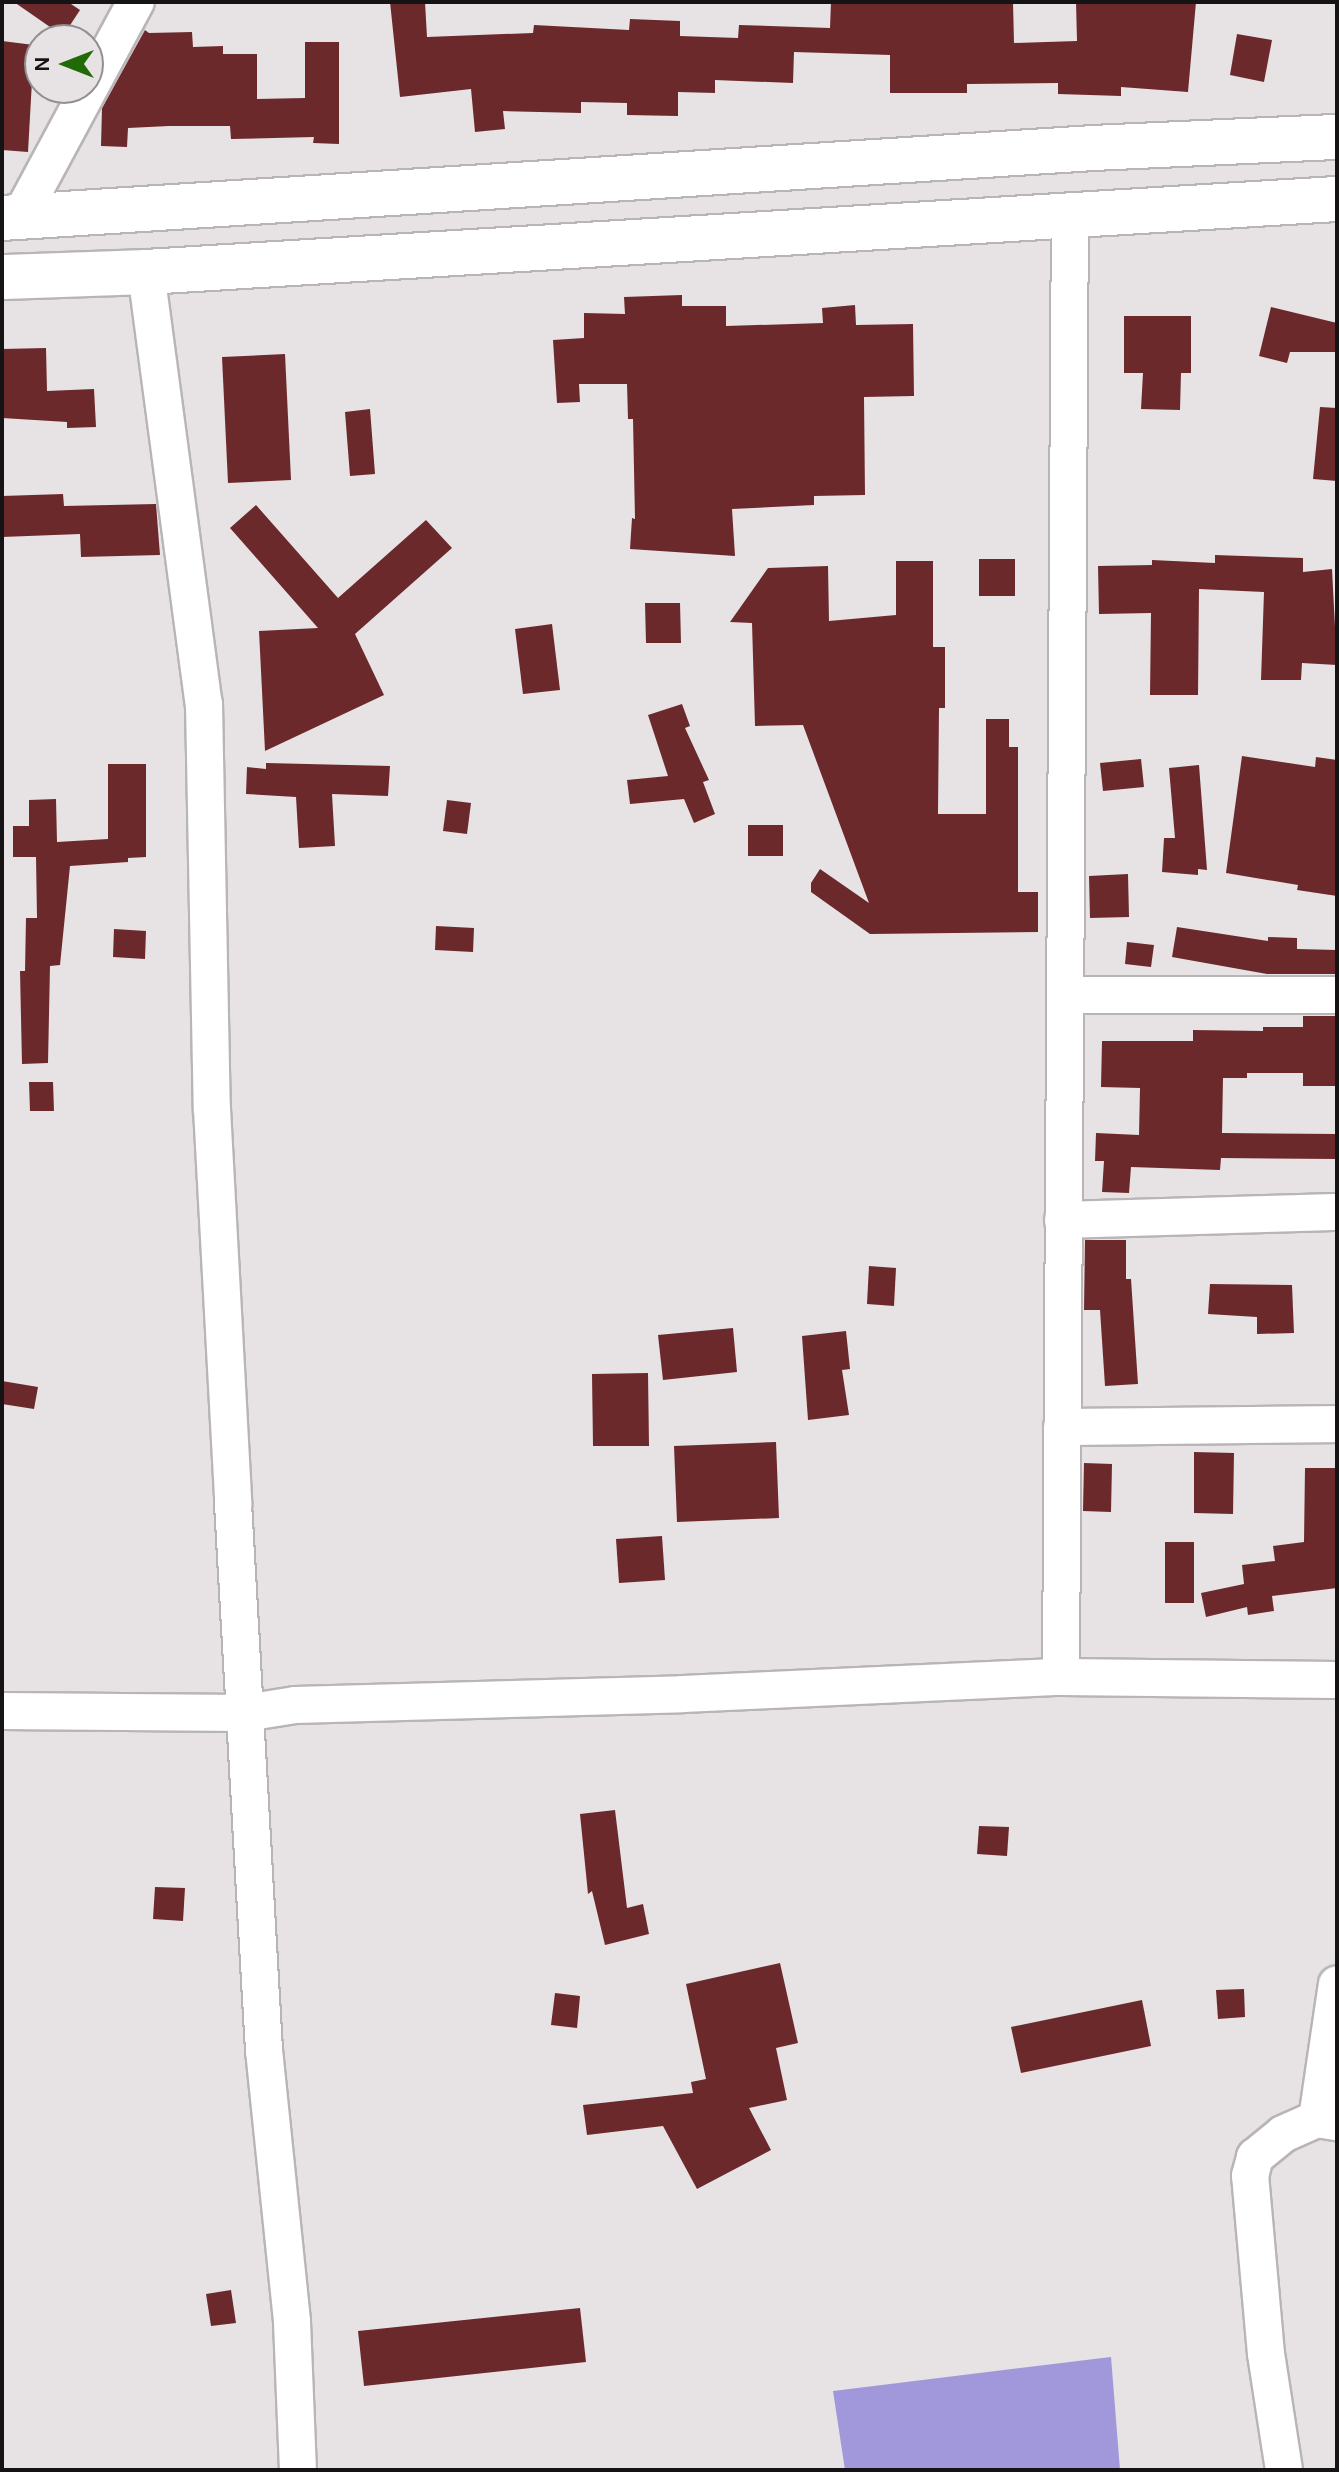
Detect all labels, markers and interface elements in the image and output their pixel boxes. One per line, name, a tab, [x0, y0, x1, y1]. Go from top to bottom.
north arrow	[24, 24, 104, 104]
text: N	[29, 56, 55, 72]

